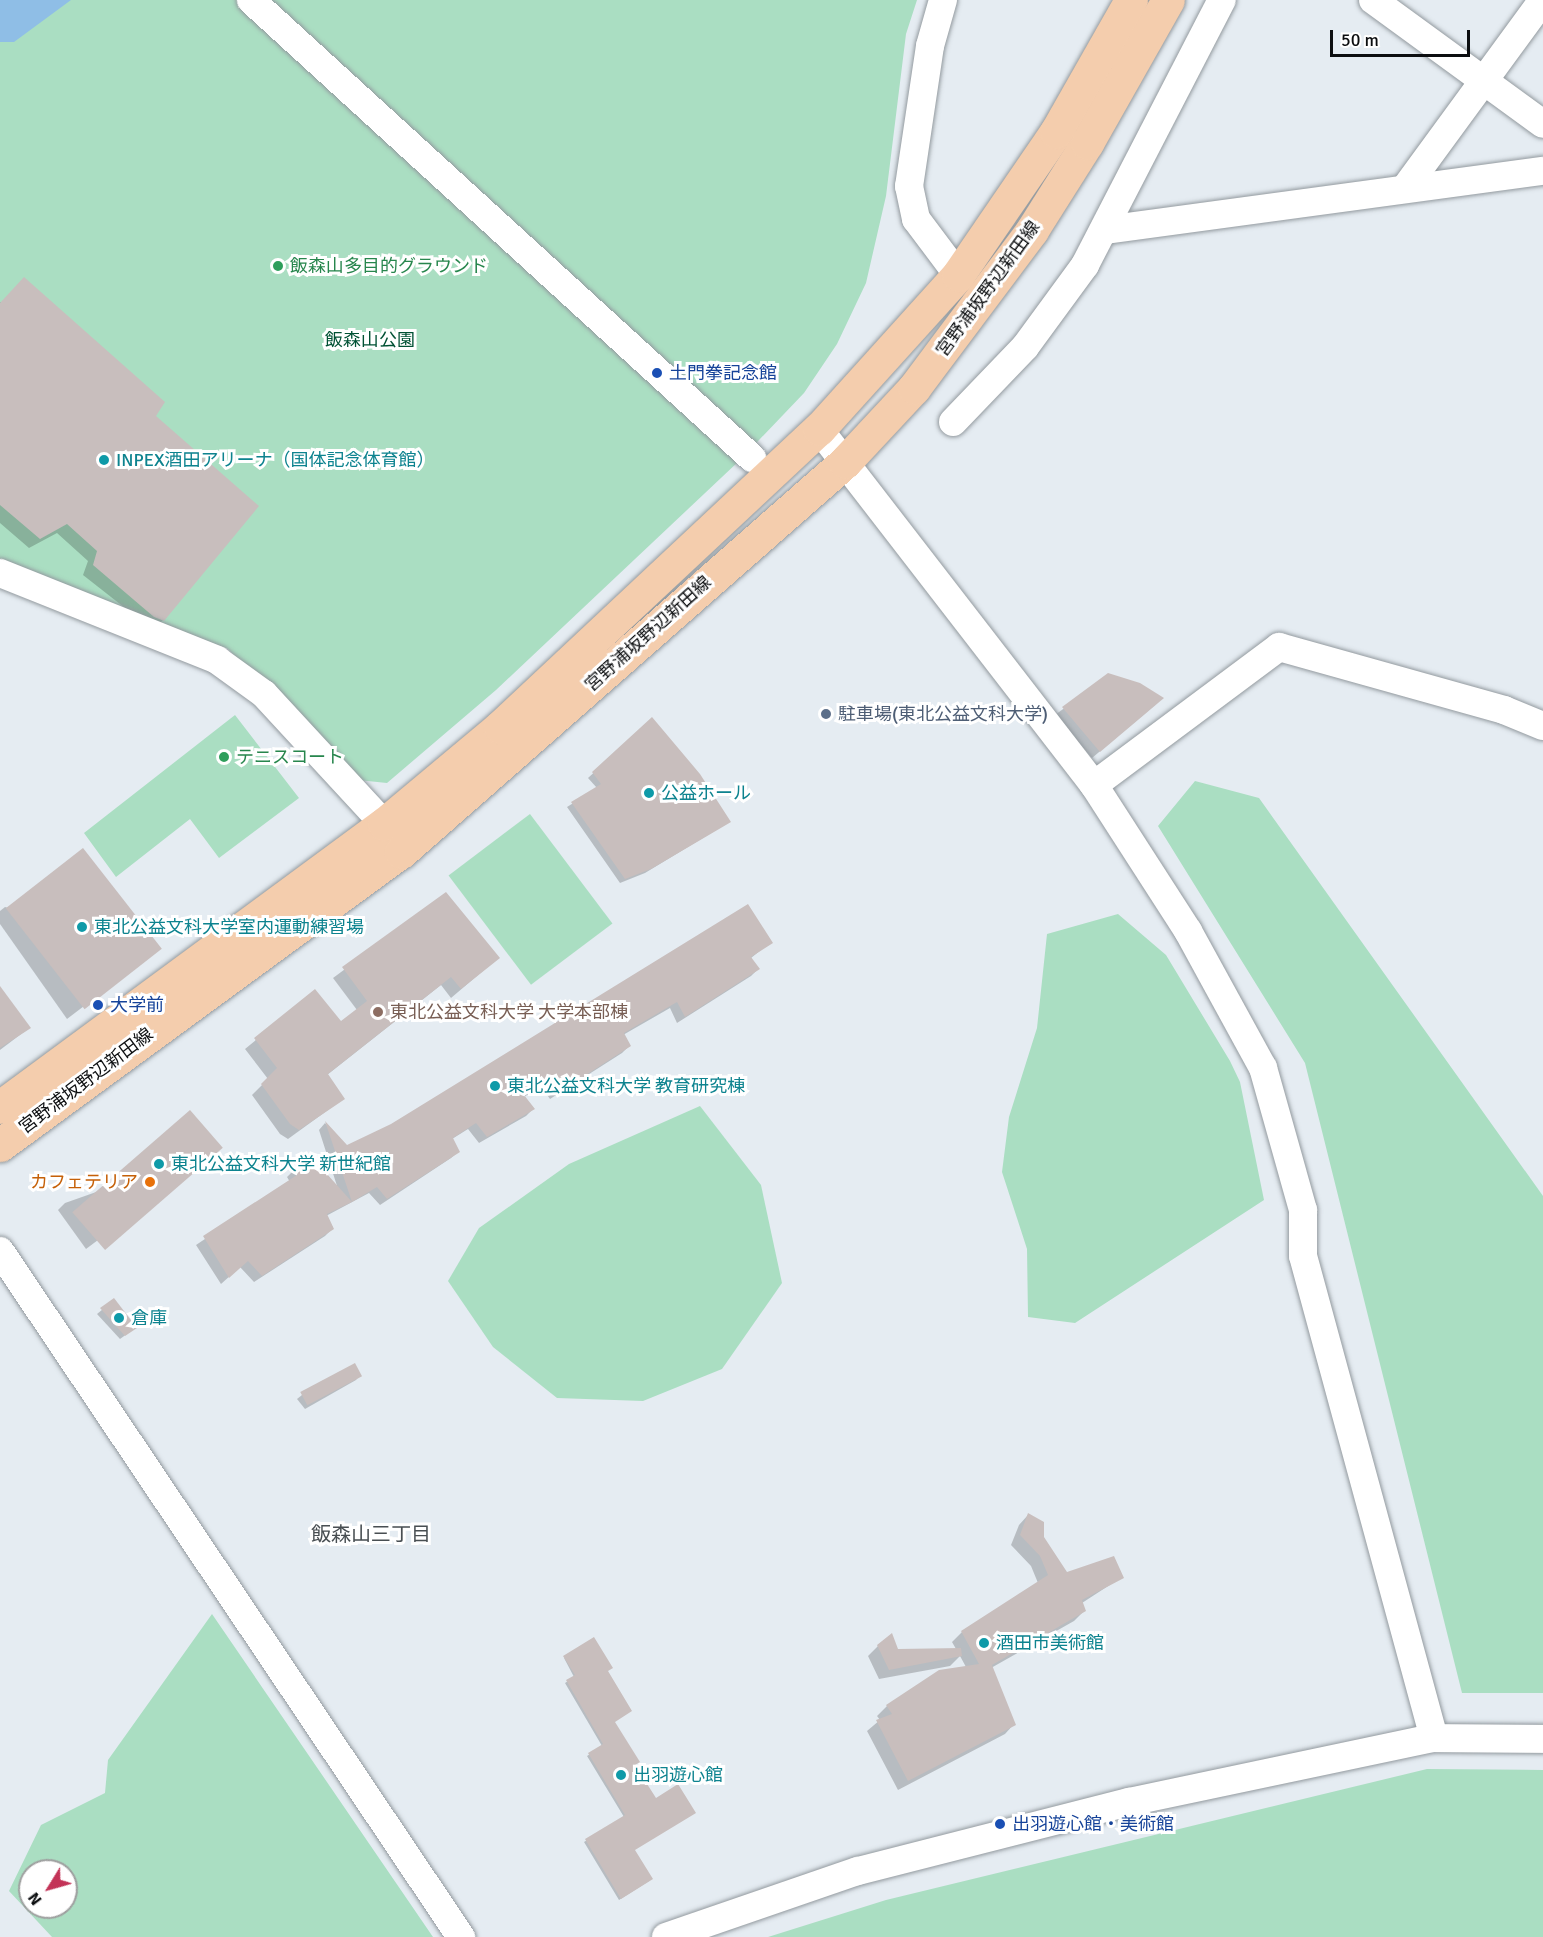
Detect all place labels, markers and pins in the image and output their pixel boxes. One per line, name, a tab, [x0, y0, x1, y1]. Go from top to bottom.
place label: 飯森山多目的グラウンド	[290, 255, 488, 277]
marker: 飯森山多目的グラウンド	[271, 259, 285, 273]
place label: 土門拳記念館	[669, 362, 777, 384]
marker: 土門拳記念館	[650, 366, 664, 380]
place label: INPEX酒田アリーナ（国体記念体育館）	[116, 449, 434, 471]
marker: INPEX酒田アリーナ（国体記念体育館）	[97, 453, 111, 467]
place label: 駐車場(東北公益文科大学)	[838, 703, 1048, 725]
marker: 駐車場(東北公益文科大学)	[819, 707, 833, 721]
place label: テニスコート	[236, 746, 344, 768]
marker: テニスコート	[217, 750, 231, 764]
place label: 公益ホール	[661, 782, 751, 804]
marker: 公益ホール	[642, 786, 656, 800]
place label: 東北公益文科大学室内運動練習場	[94, 916, 364, 938]
marker: 東北公益文科大学室内運動練習場	[75, 920, 89, 934]
place label: 大学前	[110, 994, 164, 1016]
marker: 大学前	[91, 998, 105, 1012]
place label: 東北公益文科大学 大学本部棟	[390, 1001, 628, 1023]
marker: 東北公益文科大学 大学本部棟	[371, 1005, 385, 1019]
place label: 東北公益文科大学 教育研究棟	[507, 1075, 745, 1097]
marker: 東北公益文科大学 教育研究棟	[488, 1079, 502, 1093]
place label: 東北公益文科大学 新世紀館	[171, 1153, 391, 1175]
marker: 東北公益文科大学 新世紀館	[152, 1157, 166, 1171]
place label: カフェテリア	[30, 1171, 138, 1193]
marker: カフェテリア	[143, 1175, 157, 1189]
place label: 倉庫	[131, 1307, 167, 1329]
marker: 倉庫	[112, 1311, 126, 1325]
place label: 酒田市美術館	[996, 1632, 1104, 1654]
marker: 酒田市美術館	[977, 1636, 991, 1650]
place label: 出羽遊心館	[633, 1764, 723, 1786]
marker: 出羽遊心館	[614, 1768, 628, 1782]
place label: 出羽遊心館・美術館	[1012, 1813, 1174, 1835]
marker: 出羽遊心館・美術館	[993, 1817, 1007, 1831]

